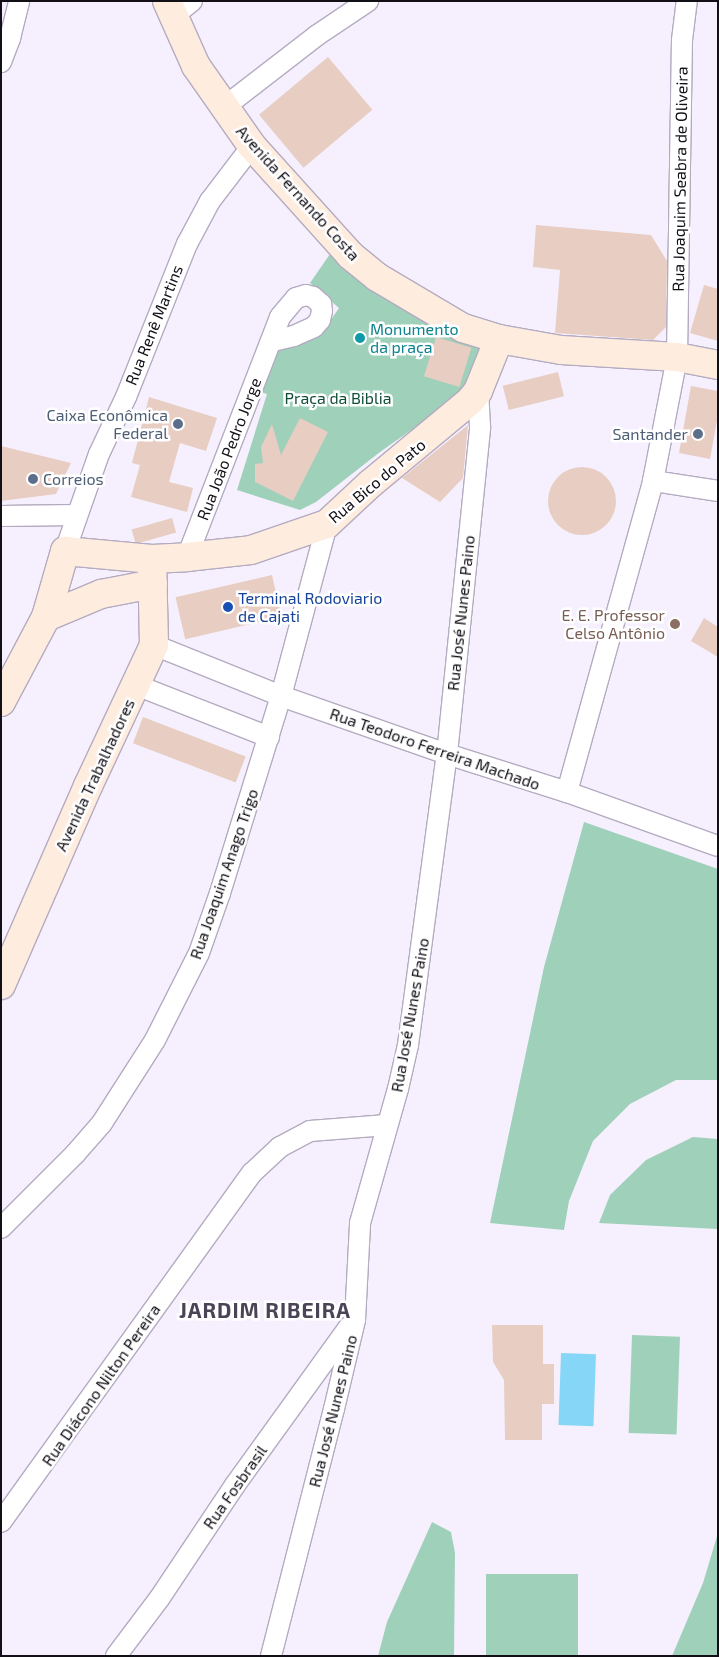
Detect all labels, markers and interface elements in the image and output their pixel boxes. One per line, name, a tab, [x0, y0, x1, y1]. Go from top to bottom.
street label: Rua Joaquim Seabra de Oliveira	[668, 66, 692, 292]
street label: Avenida Fernando Costa	[232, 121, 364, 265]
street label: Rua Renê Martins	[121, 262, 187, 388]
place label: Monumento da praça	[370, 319, 459, 357]
marker: Monumento da praça	[354, 332, 366, 344]
street label: Rua João Pedro Jorge	[193, 375, 265, 523]
park label: Praça da Biblia	[285, 388, 391, 408]
place label: Caixa Econômica Federal	[47, 405, 168, 443]
marker: Caixa Econômica Federal	[172, 418, 184, 430]
place label: Santander	[613, 424, 688, 444]
marker: Santander	[692, 428, 704, 440]
street label: Rua Bico do Pato	[325, 435, 429, 527]
place label: Correios	[43, 469, 104, 489]
marker: Correios	[27, 473, 39, 485]
street label: Rua José Nunes Paino	[443, 534, 479, 692]
place label: Terminal Rodoviario de Cajati	[238, 588, 383, 626]
marker: Terminal Rodoviario de Cajati	[222, 601, 234, 613]
place label: E. E. Professor Celso Antônio	[562, 605, 665, 643]
marker: E. E. Professor Celso Antônio	[669, 618, 681, 630]
street label: Avenida Trabalhadores	[51, 696, 139, 854]
street label: Rua Teodoro Ferreira Machado	[327, 704, 543, 794]
street label: Rua Joaquim Anago Trigo	[186, 786, 262, 962]
street label: Rua José Nunes Paino	[387, 936, 433, 1094]
district label: JARDIM RIBEIRA	[177, 1297, 353, 1323]
street label: Rua Diácono Nilton Pereira	[38, 1300, 164, 1470]
street label: Rua José Nunes Paino	[305, 1333, 361, 1489]
street label: Rua Fosbrasil	[199, 1441, 271, 1533]

